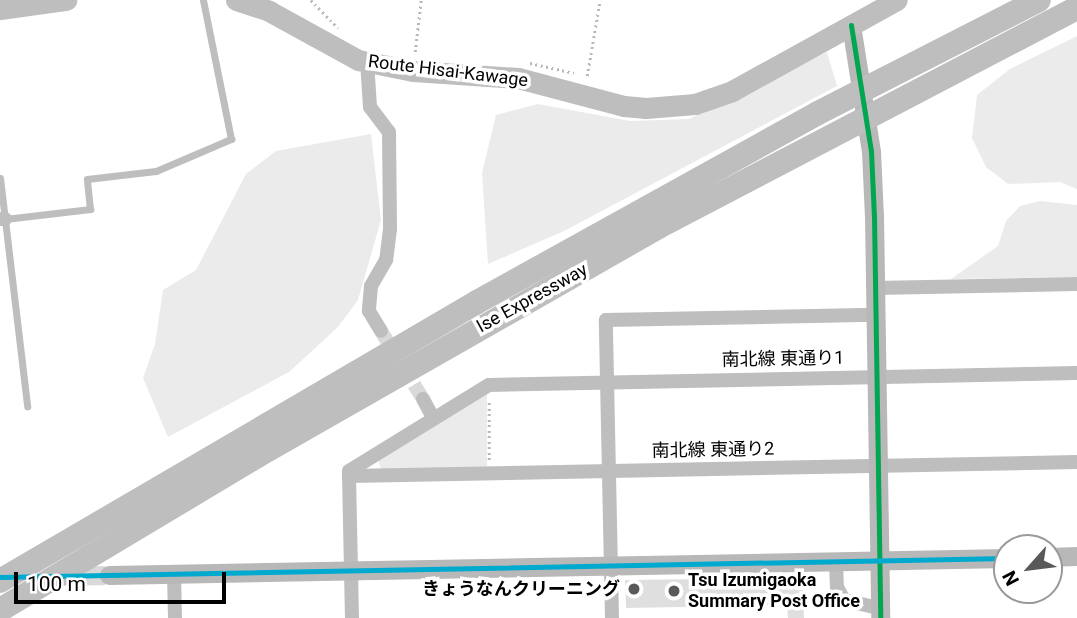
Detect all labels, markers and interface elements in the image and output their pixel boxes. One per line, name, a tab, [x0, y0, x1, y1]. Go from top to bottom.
street label: Route Hisai-Kawage	[367, 50, 529, 92]
street label: Ise Expressway	[473, 259, 591, 337]
street label: 南北線 東通り1	[722, 347, 844, 371]
street label: 南北線 東通り2	[652, 438, 774, 462]
north arrow	[993, 534, 1063, 604]
scale bar	[18, 558, 229, 602]
text: N	[997, 567, 1024, 589]
place label: Tsu Izumigaoka Summary Post Office	[688, 570, 860, 612]
text: 100 m	[27, 572, 86, 596]
place label: きょうなんクリーニング	[422, 578, 620, 600]
marker: きょうなんクリーニング	[626, 581, 642, 597]
marker: Tsu Izumigaoka Summary Post Office	[666, 583, 682, 599]

